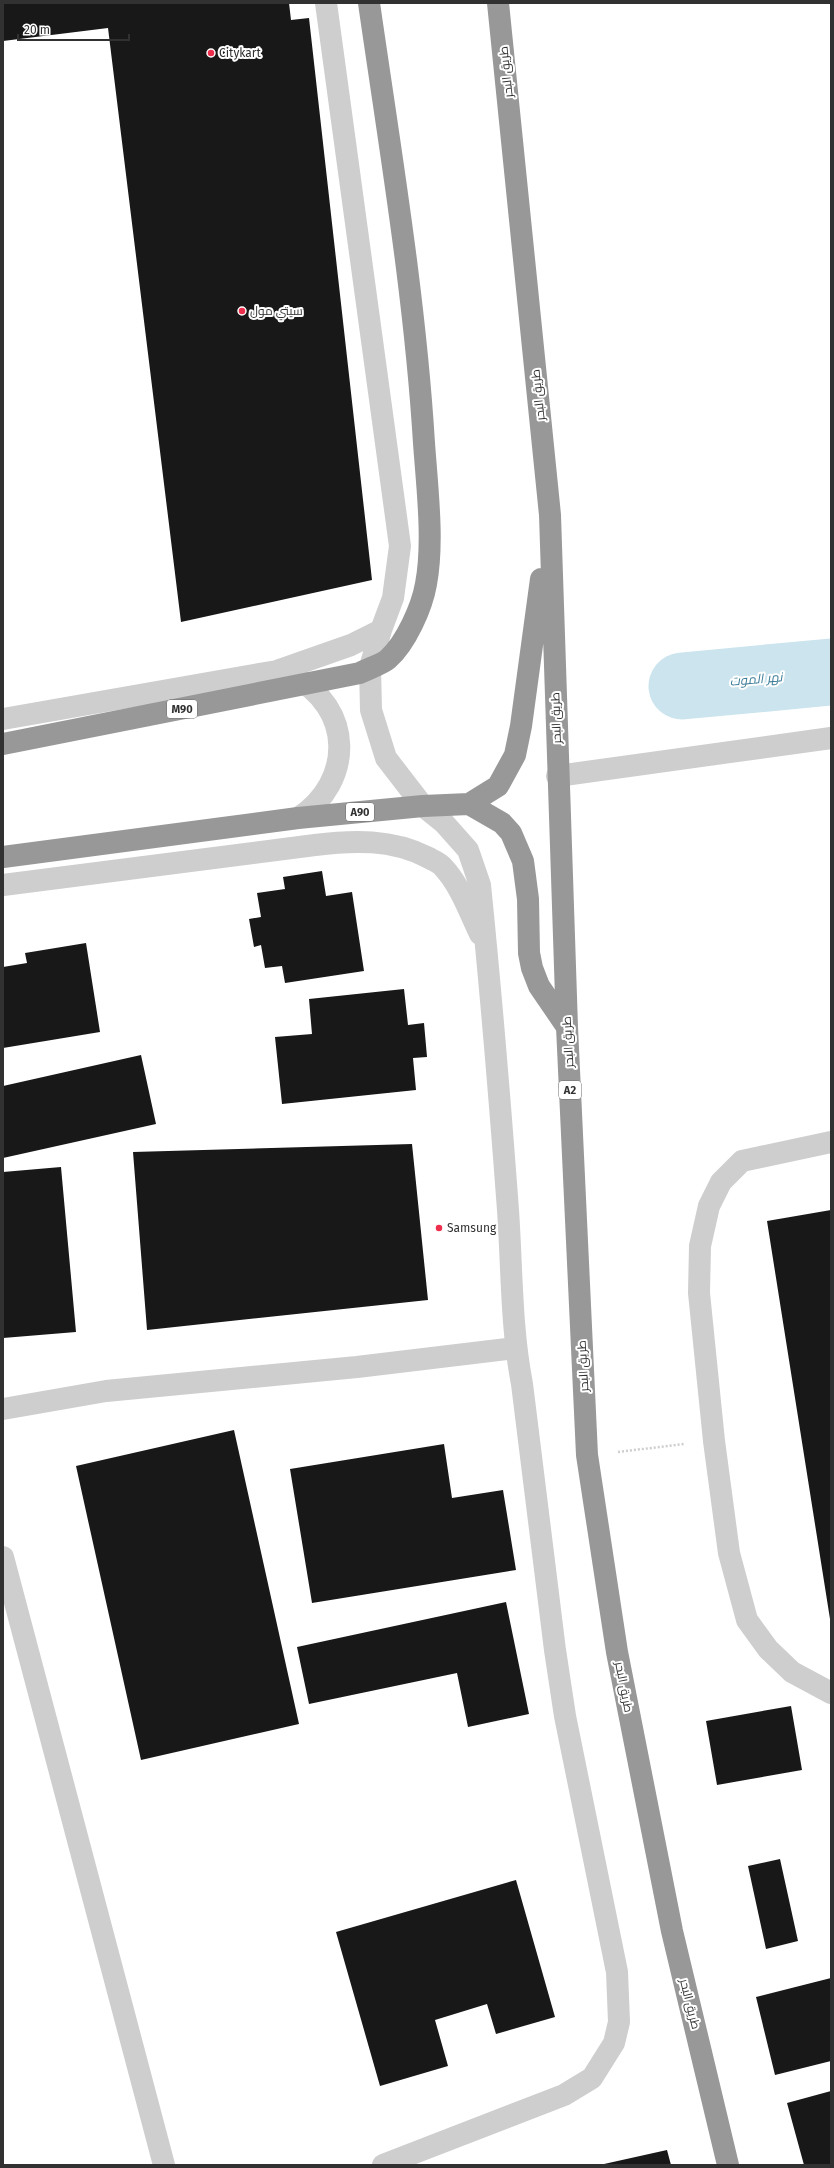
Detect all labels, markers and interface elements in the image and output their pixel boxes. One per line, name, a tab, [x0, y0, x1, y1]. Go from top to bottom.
scale bar	[18, 16, 129, 42]
text: 20 m	[24, 23, 50, 37]
place label: Citykart	[219, 46, 261, 60]
street label: طريق البحر	[496, 46, 516, 99]
marker: Citykart	[206, 48, 216, 58]
place label: سيتي مول	[250, 304, 303, 321]
marker: سيتي مول	[237, 306, 247, 316]
street label: طريق البحر	[528, 369, 548, 422]
water label: نهر الموت	[729, 669, 785, 690]
street label: طريق البحر	[548, 692, 564, 745]
road number: M90	[167, 700, 197, 718]
road number: A90	[346, 803, 374, 821]
street label: طريق البحر	[560, 1016, 576, 1069]
road number: A2	[559, 1081, 581, 1099]
place label: Samsung	[447, 1221, 497, 1235]
marker: Samsung	[434, 1223, 444, 1233]
street label: طريق البحر	[575, 1340, 591, 1393]
street label: طريق البحر	[612, 1659, 636, 1714]
street label: طريق البحر	[677, 1976, 703, 2031]

